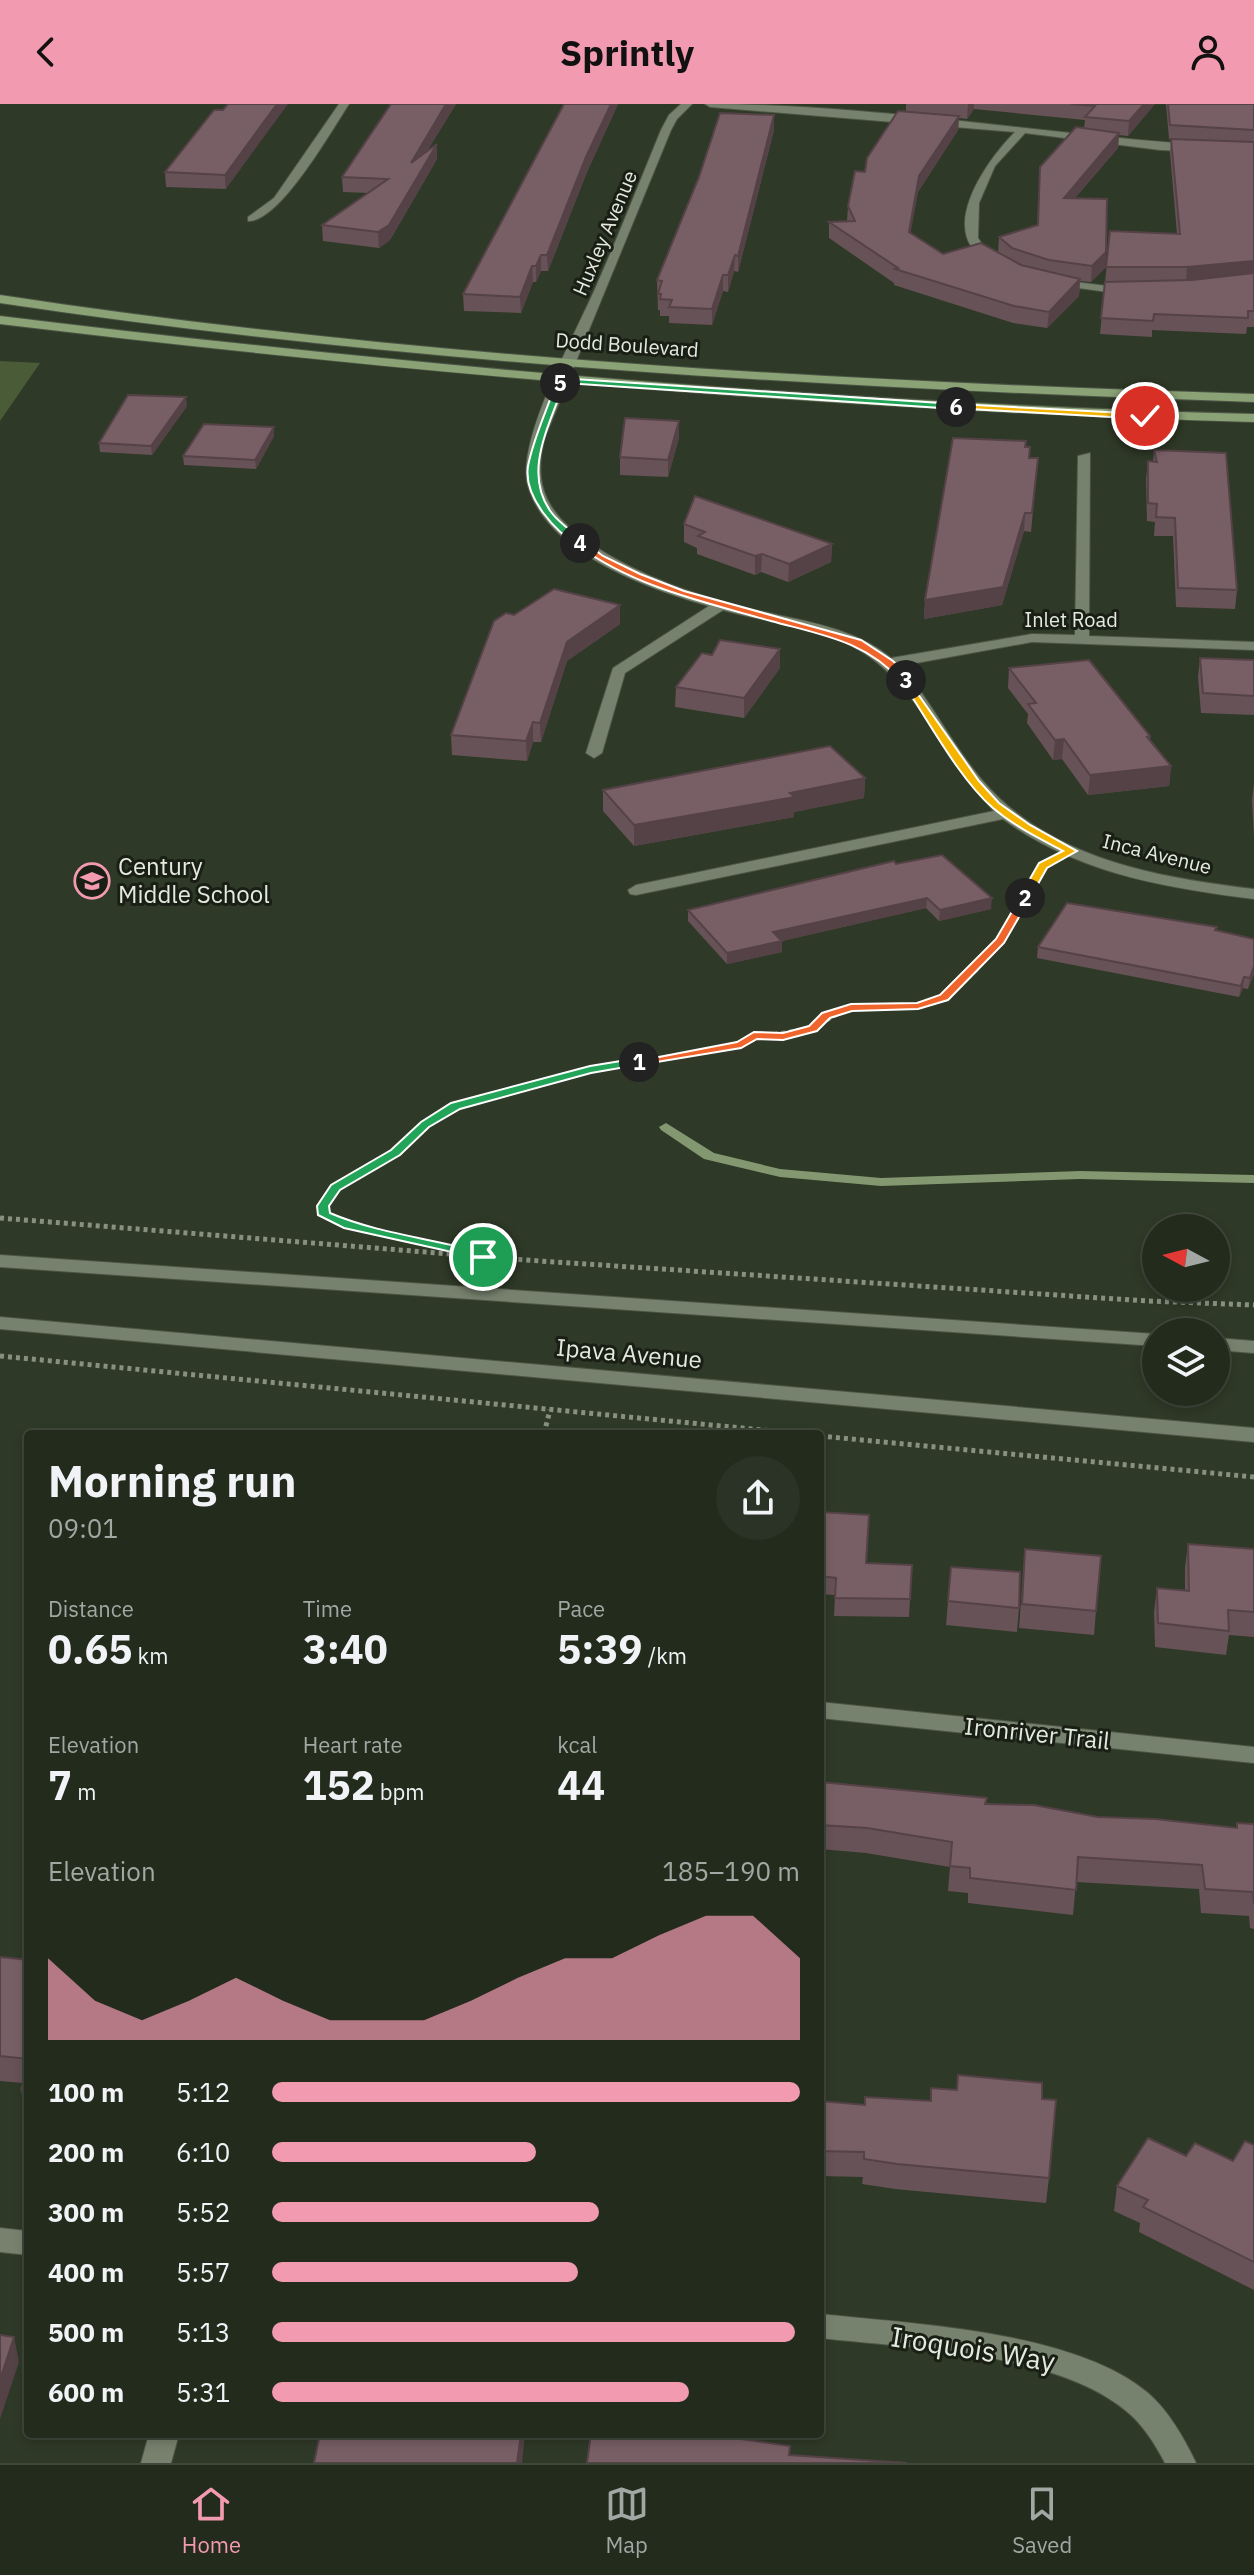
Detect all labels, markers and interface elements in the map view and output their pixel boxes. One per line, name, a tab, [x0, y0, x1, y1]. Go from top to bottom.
text: Sprintly	[560, 29, 694, 76]
icon: back	[24, 30, 68, 74]
icon: person	[1186, 30, 1230, 74]
street label: Huxley Avenue	[566, 166, 643, 300]
street label: Dodd Boulevard	[554, 326, 700, 363]
pin: 5	[540, 363, 580, 403]
text: 5	[553, 368, 567, 397]
pin	[1111, 382, 1179, 450]
pin: 6	[936, 387, 976, 427]
text: 6	[949, 392, 963, 421]
icon: check	[1123, 394, 1167, 438]
pin: 4	[560, 523, 600, 563]
text: 4	[573, 528, 587, 557]
street label: Inlet Road	[1024, 606, 1118, 633]
pin: 3	[886, 660, 926, 700]
text: 3	[899, 665, 913, 694]
street label: Inca Avenue	[1100, 827, 1215, 880]
place label: Century Middle School	[118, 850, 270, 910]
school or university icon: Century Middle School	[73, 862, 111, 900]
pin: 2	[1005, 878, 1045, 918]
text: 2	[1018, 883, 1032, 912]
pin: 1	[619, 1042, 659, 1082]
text: 1	[632, 1047, 646, 1076]
north arrow	[1142, 1214, 1230, 1302]
map controls	[1142, 1214, 1230, 1406]
pin	[449, 1223, 517, 1291]
icon: arrive	[461, 1235, 505, 1279]
button: layers	[1142, 1318, 1230, 1406]
street label: Ipava Avenue	[555, 1331, 703, 1375]
text: Morning run	[48, 1452, 297, 1509]
button: share	[716, 1456, 800, 1540]
text: 09:01	[48, 1511, 118, 1545]
text: Distance	[48, 1594, 134, 1623]
text: Time	[303, 1594, 352, 1623]
text: Pace	[557, 1594, 605, 1623]
text: 0.65	[48, 1623, 132, 1675]
text: 3:40	[303, 1623, 388, 1675]
text: 5:39	[557, 1623, 643, 1675]
text: km	[132, 1641, 168, 1670]
text: /km	[643, 1641, 687, 1670]
street label: Ironriver Trail	[963, 1709, 1111, 1757]
text: Elevation	[48, 1730, 139, 1759]
text: Heart rate	[303, 1730, 403, 1759]
text: kcal	[557, 1730, 597, 1759]
text: 7	[48, 1759, 72, 1811]
text: 152	[303, 1759, 375, 1811]
text: 44	[557, 1759, 605, 1811]
text: m	[72, 1777, 96, 1806]
text: bpm	[375, 1777, 425, 1806]
text: Elevation	[48, 1854, 156, 1888]
text: 185–190 m	[662, 1854, 800, 1888]
text: 100 m	[48, 2075, 124, 2109]
text: 5:12	[176, 2075, 230, 2109]
text: 200 m	[48, 2135, 124, 2169]
text: 6:10	[176, 2135, 230, 2169]
text: 300 m	[48, 2195, 124, 2229]
text: 5:52	[176, 2195, 230, 2229]
text: 400 m	[48, 2255, 124, 2289]
text: 5:57	[176, 2255, 230, 2289]
text: 500 m	[48, 2315, 124, 2349]
text: 5:13	[176, 2315, 230, 2349]
street label: Iroquois Way	[888, 2317, 1058, 2380]
text: 600 m	[48, 2375, 124, 2409]
text: 5:31	[176, 2375, 230, 2409]
tab: Home	[182, 2482, 241, 2559]
tab: Map	[605, 2482, 649, 2559]
tab: Saved	[1012, 2482, 1072, 2559]

